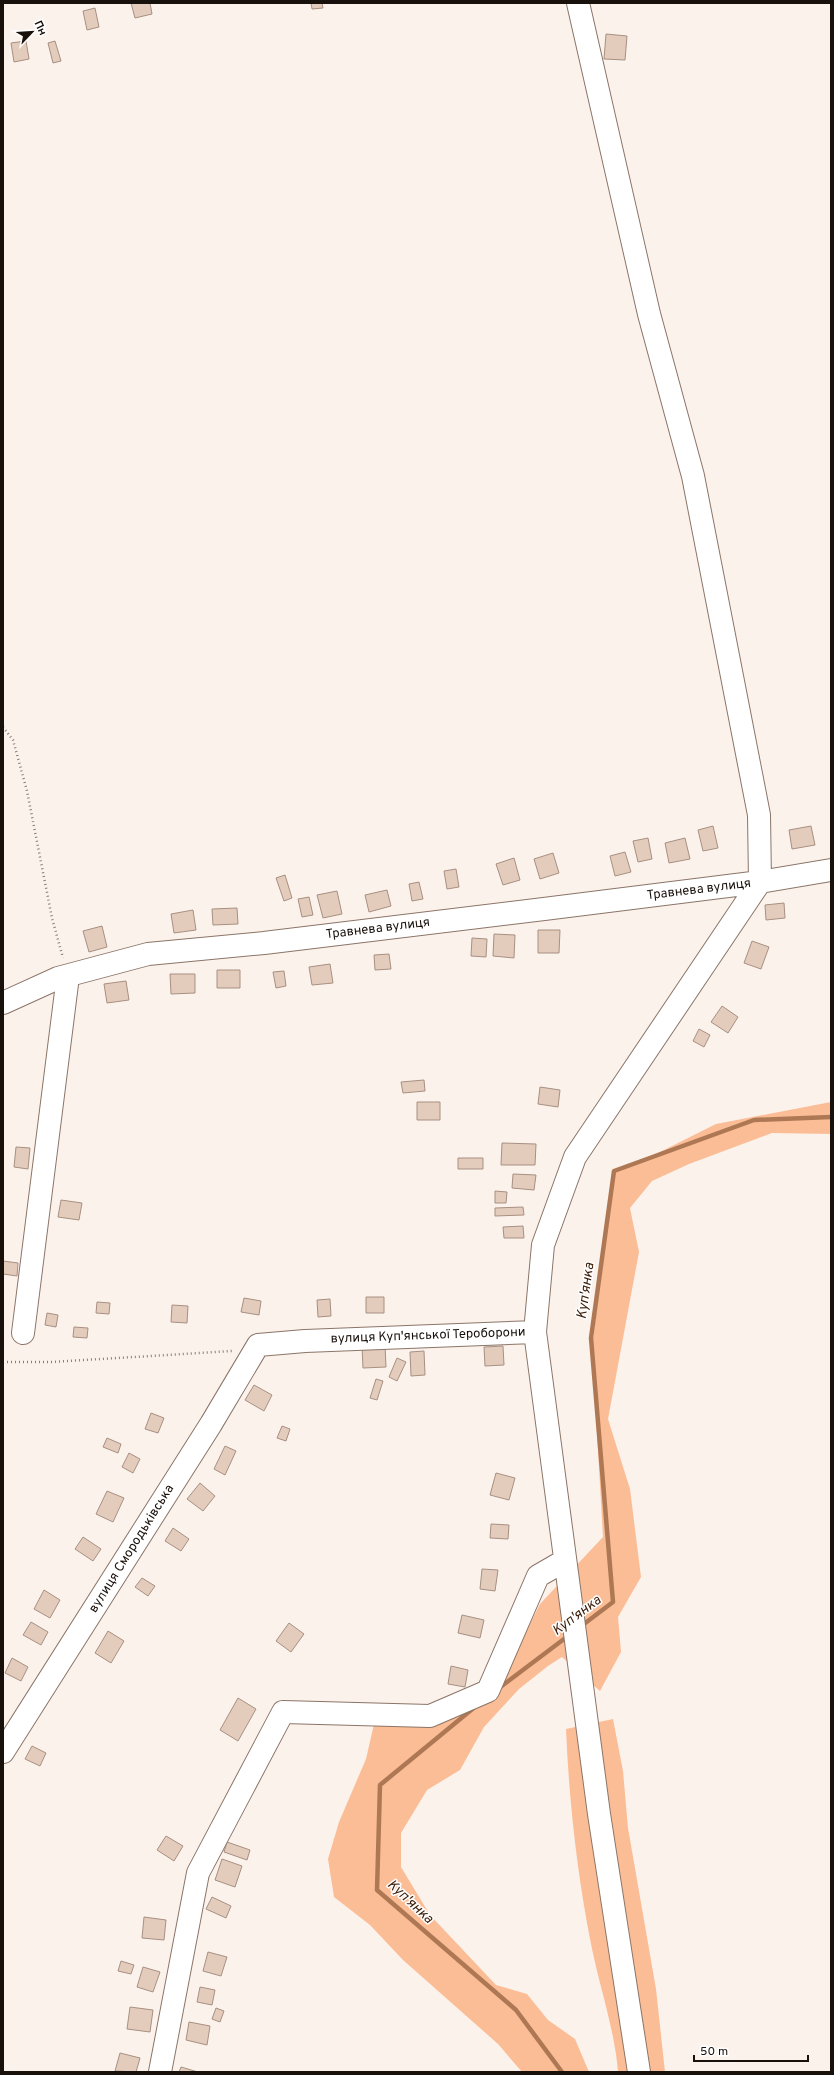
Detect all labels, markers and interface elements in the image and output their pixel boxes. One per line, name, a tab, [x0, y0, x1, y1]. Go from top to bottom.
north arrow	[12, 12, 52, 52]
text: Пн	[31, 19, 50, 38]
street label: Травнева вулиця	[646, 876, 752, 904]
street label: Травнева вулиця	[325, 915, 431, 943]
water label: Куп'янка	[574, 1261, 598, 1320]
street label: вулиця Куп'янської Тероборони	[330, 1325, 526, 1347]
street label: вулиця Смородьківська	[86, 1482, 178, 1616]
water label: Куп'янка	[549, 1592, 605, 1640]
water label: Куп'янка	[383, 1876, 437, 1928]
scale bar	[694, 2037, 808, 2063]
text: 50 m	[700, 2044, 728, 2060]

